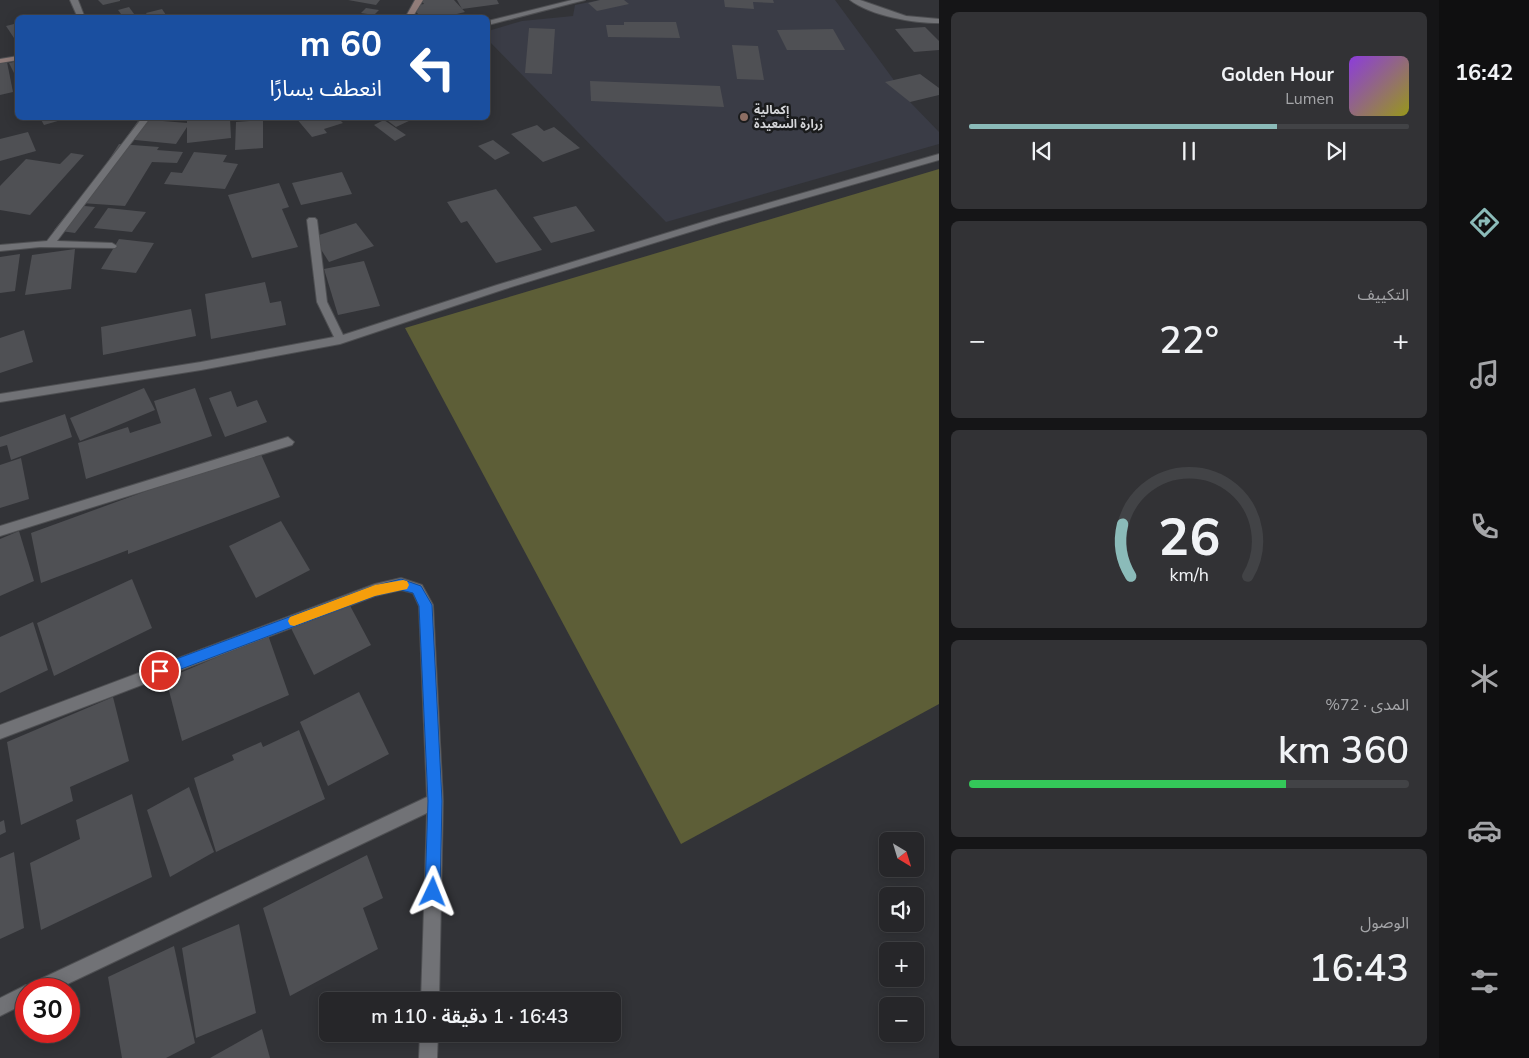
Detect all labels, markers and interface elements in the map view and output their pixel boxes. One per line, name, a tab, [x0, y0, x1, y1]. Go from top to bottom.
text: 60 m	[300, 21, 382, 68]
icon: left	[400, 35, 465, 100]
text: 16:42	[1455, 58, 1513, 88]
text: Golden Hour	[1221, 62, 1334, 88]
text: انعطف يسارًا	[270, 74, 382, 104]
text: Lumen	[1285, 88, 1334, 110]
place label: إكمالية زرارة السعيدة	[754, 102, 823, 132]
marker: إكمالية زرارة السعيدة	[738, 111, 750, 123]
icon: previous	[1028, 137, 1056, 165]
icon: pause	[1175, 137, 1203, 165]
icon: next	[1322, 137, 1350, 165]
icon: directions	[1467, 205, 1502, 240]
text: التكييف	[1357, 284, 1409, 306]
text: 22°	[1159, 315, 1219, 366]
text: −	[969, 322, 986, 360]
text: +	[1392, 322, 1409, 360]
icon: music	[1467, 357, 1502, 392]
text: 26	[1158, 502, 1220, 573]
icon: phone	[1467, 509, 1502, 544]
text: km/h	[1169, 563, 1209, 587]
pin	[139, 650, 181, 692]
icon: arrive	[146, 657, 174, 685]
icon: climate	[1467, 661, 1502, 696]
text: المدى · 72%	[1325, 694, 1409, 716]
text: 360 km	[1278, 725, 1409, 776]
icon: car	[1467, 813, 1502, 848]
north arrow	[879, 832, 924, 878]
map controls	[879, 832, 924, 1042]
position arrow	[406, 865, 458, 917]
button: sound	[879, 887, 924, 932]
text: الوصول	[1360, 912, 1409, 934]
button: +	[879, 942, 924, 987]
text: 16:43	[1309, 943, 1409, 994]
icon: filters	[1467, 964, 1502, 999]
speed limit sign: 30	[15, 978, 80, 1043]
button: −	[879, 997, 924, 1042]
text: 16:43 · 1 دقيقة · 110 m	[371, 1004, 569, 1030]

